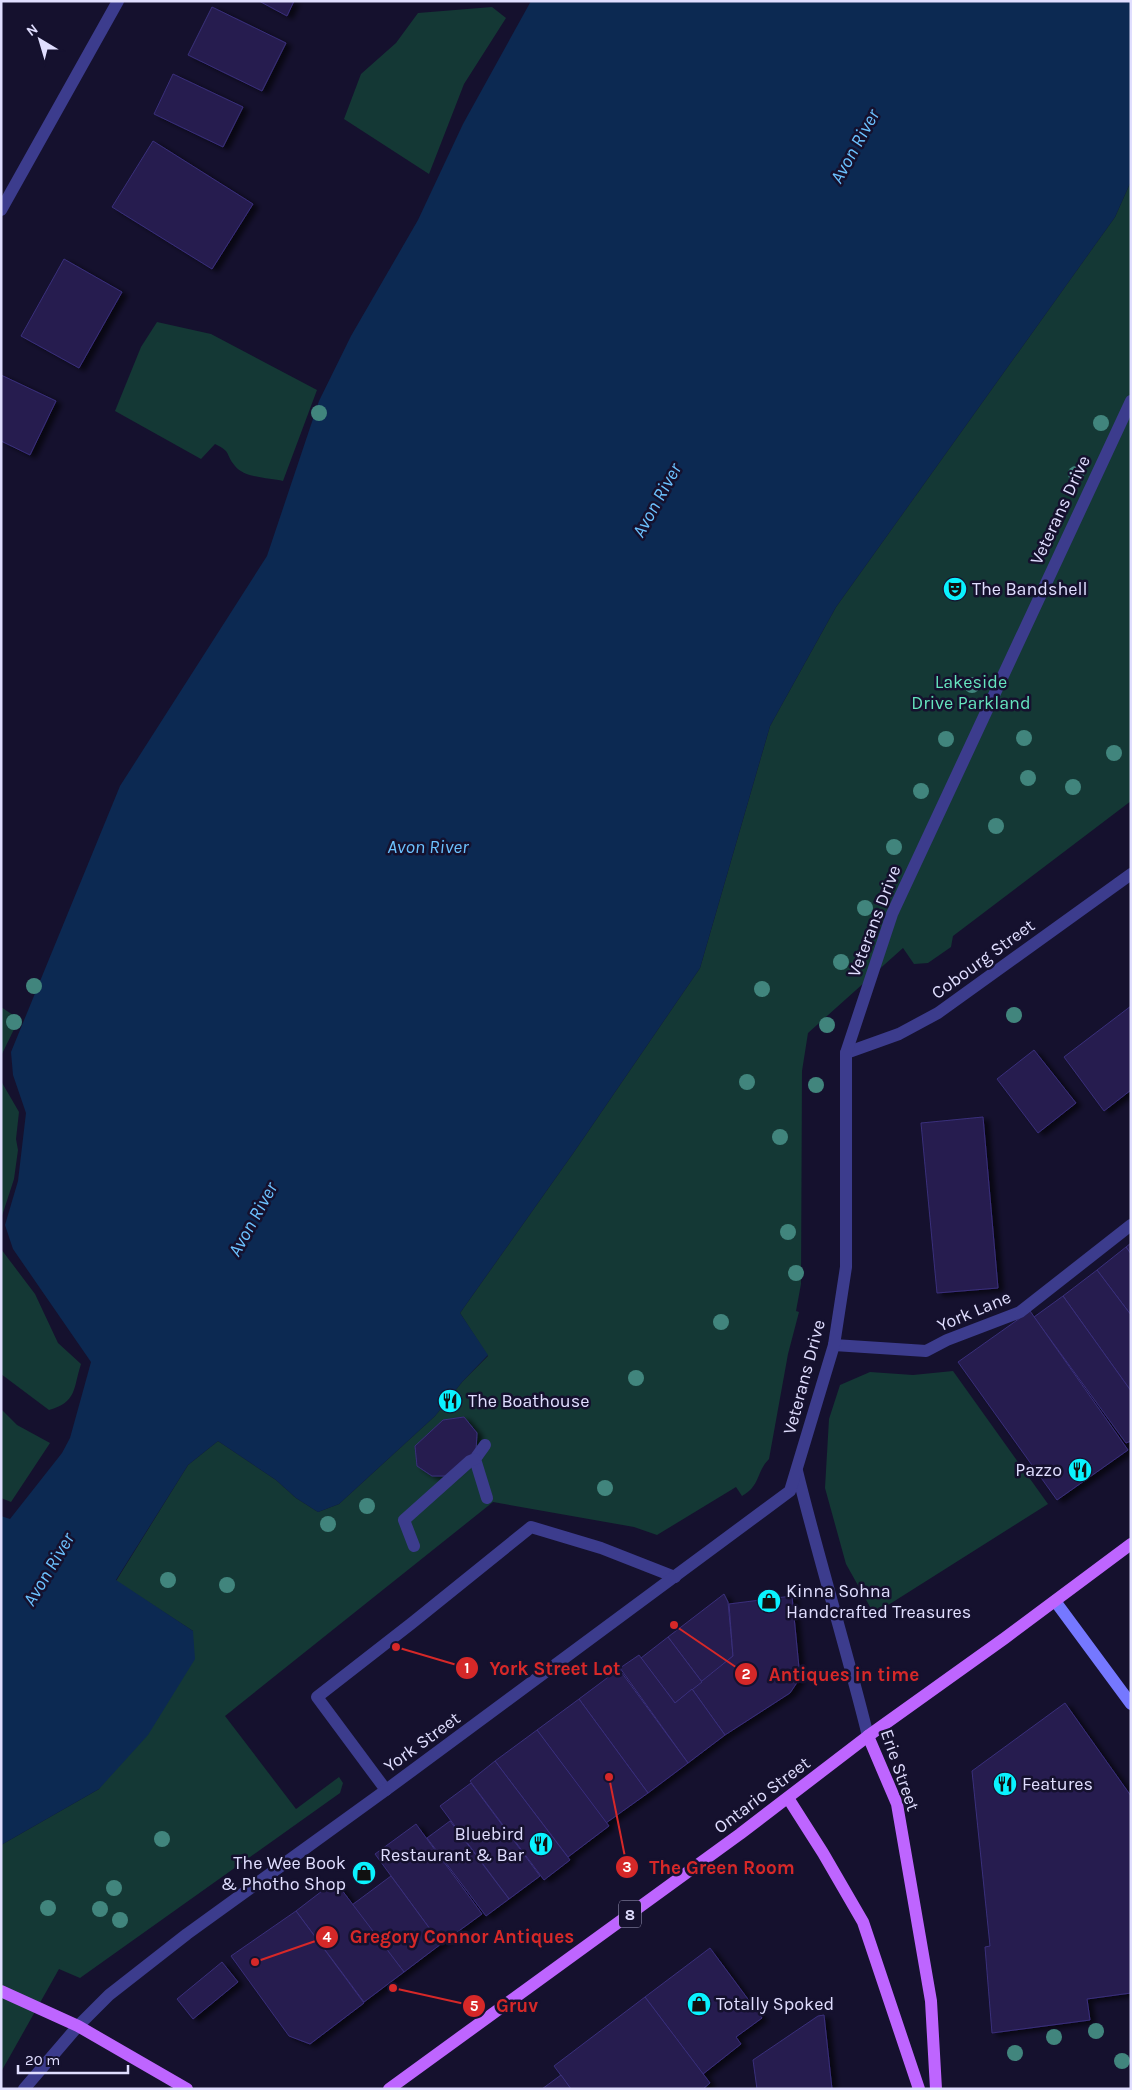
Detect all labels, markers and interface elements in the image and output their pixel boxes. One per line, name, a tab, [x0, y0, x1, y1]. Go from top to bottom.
north arrow	[15, 15, 65, 65]
text: N	[23, 20, 41, 40]
water label: Avon River	[826, 104, 885, 187]
street label: Veterans Drive	[1025, 452, 1095, 568]
water label: Avon River	[628, 458, 687, 541]
theatre icon: The Bandshell	[942, 576, 968, 602]
place label: The Bandshell	[972, 578, 1088, 600]
park label: Lakeside Drive Parkland	[911, 671, 1031, 714]
water label: Avon River	[387, 836, 470, 858]
street label: Veterans Drive	[843, 862, 905, 980]
street label: Cobourg Street	[927, 914, 1039, 1004]
water label: Avon River	[224, 1177, 283, 1260]
street label: York Lane	[934, 1286, 1014, 1336]
street label: Veterans Drive	[778, 1317, 830, 1437]
restaurant icon: The Boathouse	[437, 1388, 463, 1414]
place label: The Boathouse	[468, 1390, 589, 1412]
restaurant icon: Pazzo	[1067, 1457, 1093, 1483]
place label: Pazzo	[1015, 1459, 1062, 1481]
water label: Avon River	[18, 1528, 80, 1610]
place label: Kinna Sohna Handcrafted Treasures	[786, 1580, 971, 1623]
shop icon: Kinna Sohna Handcrafted Treasures	[756, 1588, 782, 1614]
callout: York Street Lot	[454, 1651, 630, 1685]
callout: Antiques in time	[734, 1657, 929, 1691]
text: York Street Lot	[489, 1658, 621, 1680]
text: 1	[464, 1659, 470, 1677]
text: Antiques in time	[769, 1664, 919, 1686]
text: 2	[741, 1665, 751, 1683]
street label: York Street	[380, 1707, 465, 1777]
street label: Erie Street	[876, 1726, 924, 1814]
street label: Ontario Street	[710, 1752, 815, 1838]
restaurant icon: Features	[992, 1771, 1018, 1797]
place label: Features	[1022, 1773, 1093, 1795]
place label: Bluebird Restaurant & Bar	[380, 1823, 524, 1866]
restaurant icon: Bluebird Restaurant & Bar	[528, 1831, 554, 1857]
callout: The Green Room	[614, 1850, 805, 1884]
place label: The Wee Book & Photho Shop	[221, 1852, 346, 1895]
text: The Green Room	[649, 1857, 795, 1879]
text: 3	[622, 1858, 632, 1876]
shop icon: The Wee Book & Photho Shop	[351, 1860, 377, 1886]
road number: 8	[619, 1900, 641, 1928]
callout: Gregory Connor Antiques	[315, 1920, 584, 1954]
text: Gregory Connor Antiques	[350, 1926, 574, 1948]
text: 4	[323, 1928, 332, 1946]
callout: Gruv	[461, 1989, 548, 2023]
shop icon: Totally Spoked	[686, 1991, 712, 2017]
place label: Totally Spoked	[716, 1993, 834, 2015]
text: Gruv	[496, 1995, 538, 2017]
text: 5	[470, 1997, 479, 2015]
scale bar	[18, 2042, 128, 2074]
text: 20 m	[25, 2051, 60, 2069]

